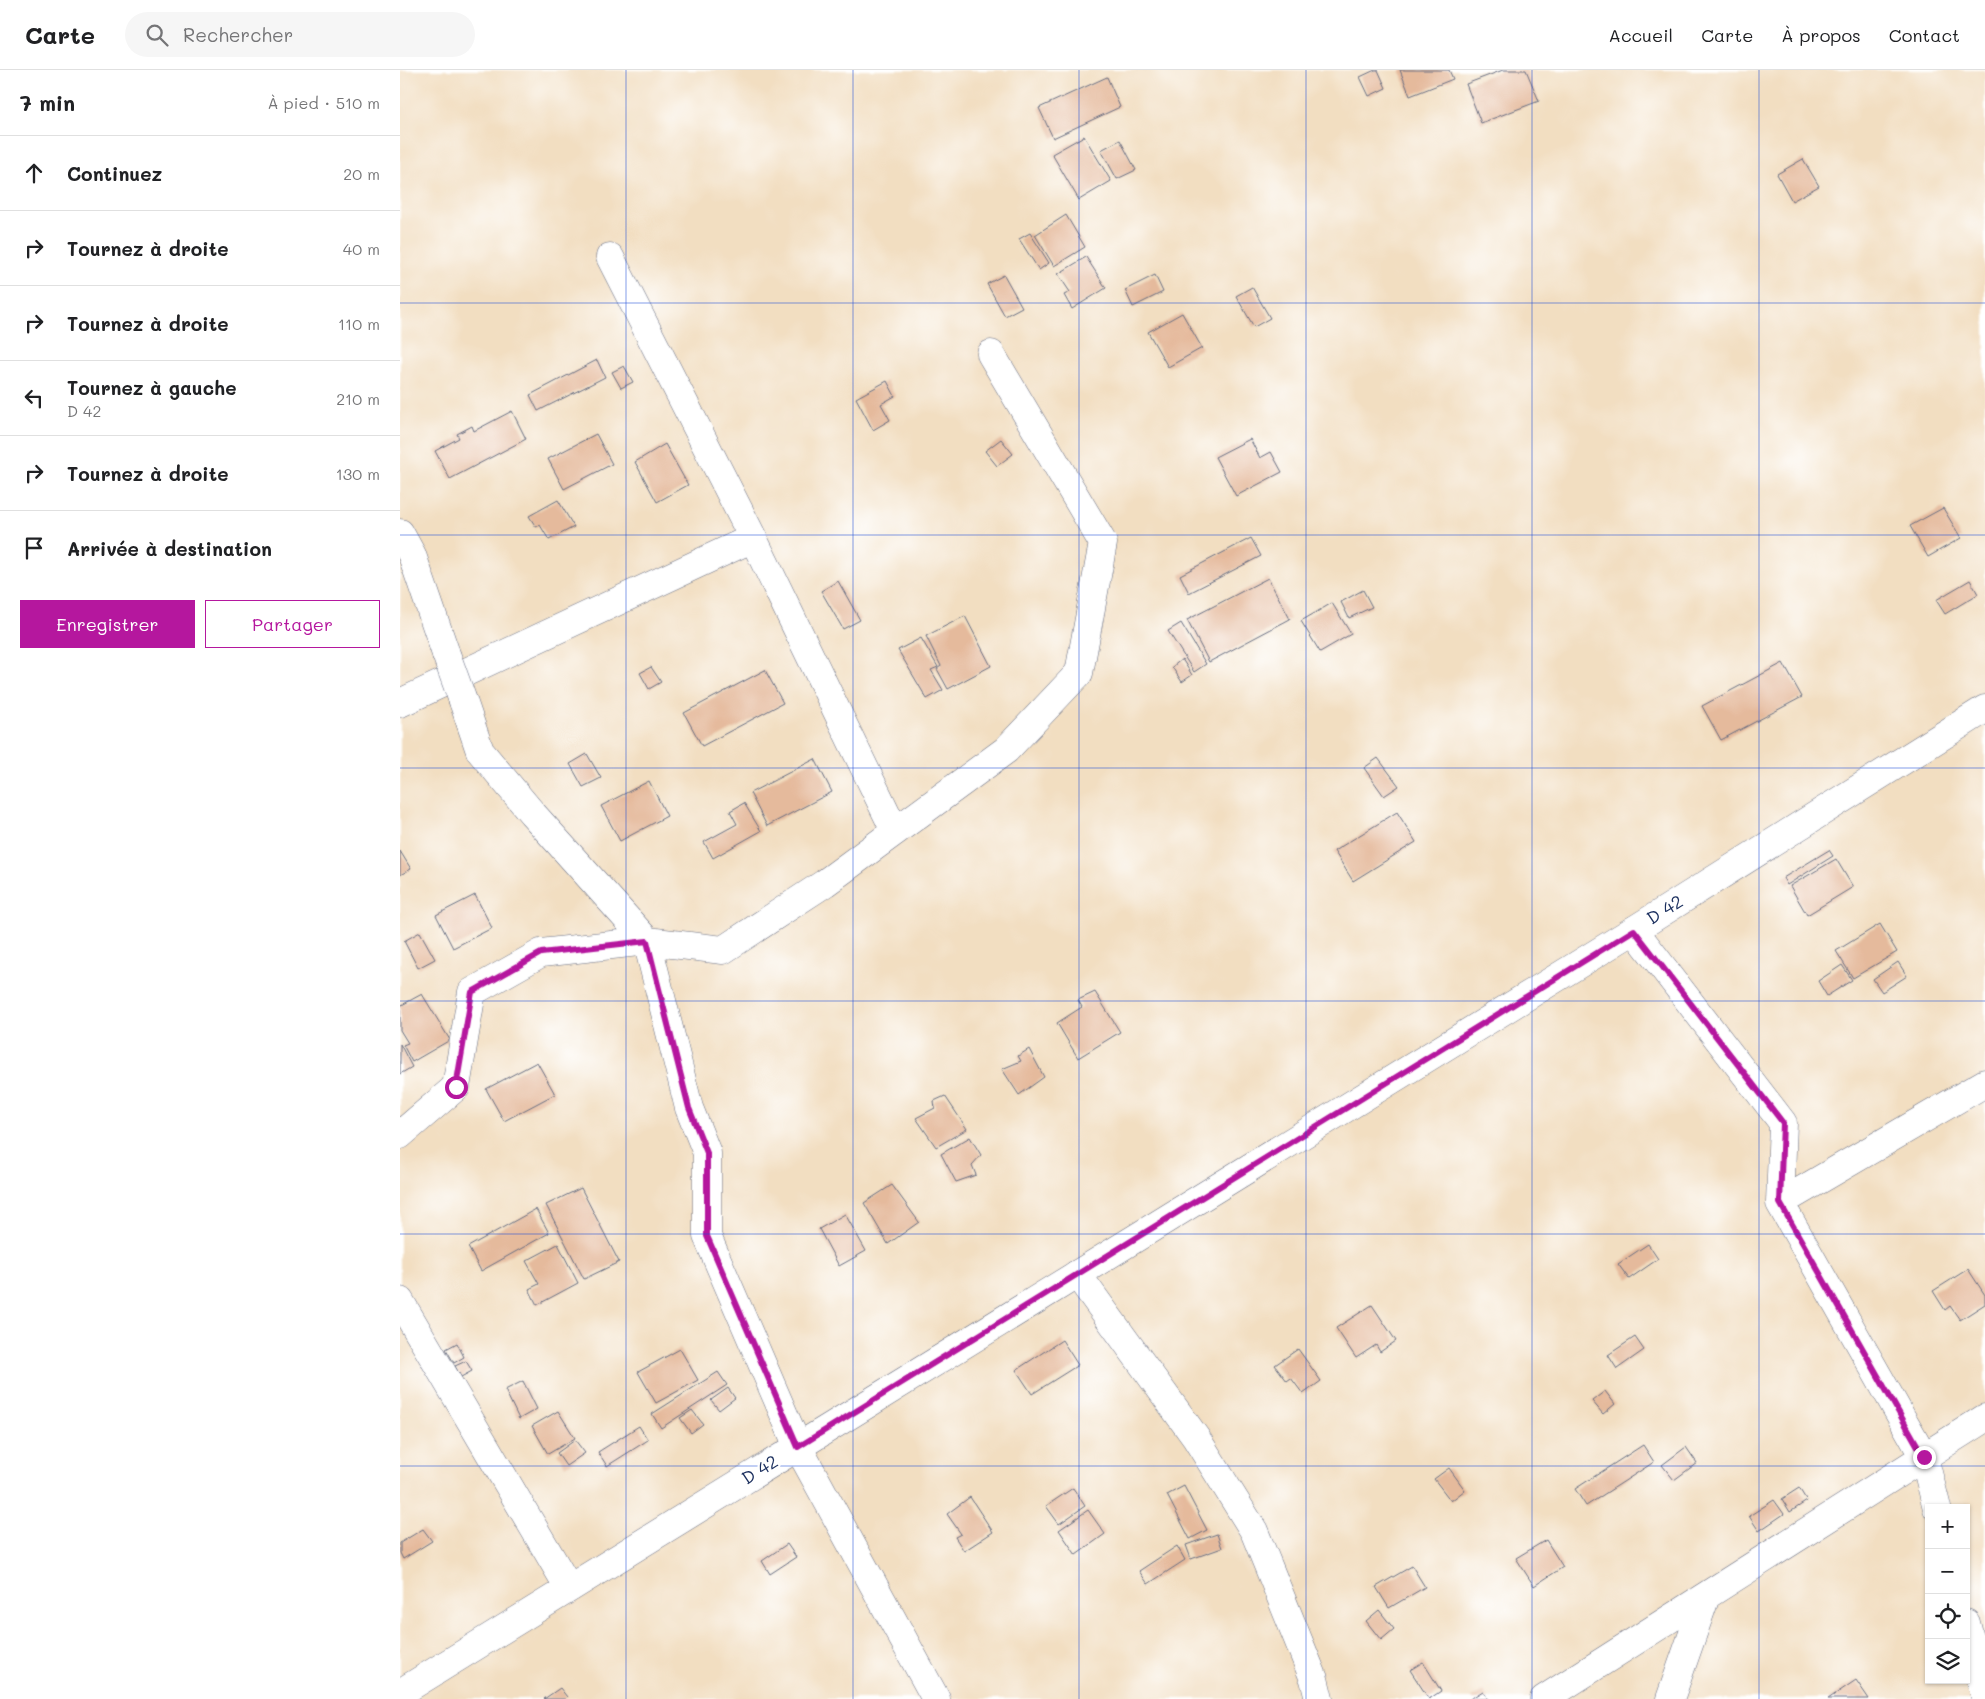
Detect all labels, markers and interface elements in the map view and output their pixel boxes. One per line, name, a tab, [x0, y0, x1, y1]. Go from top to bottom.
search box	[125, 12, 475, 57]
text: Carte	[25, 19, 95, 50]
icon: search	[143, 21, 171, 49]
text: Rechercher	[183, 22, 293, 47]
text: Accueil	[1608, 23, 1673, 47]
text: Carte	[1701, 23, 1753, 47]
text: À propos	[1781, 23, 1861, 47]
text: Contact	[1889, 23, 1960, 47]
text: 7 min	[20, 89, 75, 116]
text: À pied · 510 m	[268, 92, 380, 113]
icon: ahead	[20, 159, 48, 187]
text: Continuez	[67, 161, 162, 186]
text: 20 m	[343, 163, 380, 184]
icon: right	[20, 234, 48, 262]
text: Tournez à droite	[67, 236, 229, 261]
text: 40 m	[343, 238, 380, 259]
icon: right	[20, 309, 48, 337]
text: Tournez à droite	[67, 311, 229, 336]
text: 110 m	[338, 313, 380, 334]
text: Tournez à gauche	[67, 375, 236, 400]
icon: left	[20, 384, 48, 412]
text: 210 m	[336, 388, 380, 409]
text: D 42	[67, 400, 101, 421]
icon: right	[20, 459, 48, 487]
text: Tournez à droite	[67, 461, 229, 486]
text: 130 m	[336, 463, 380, 484]
icon: arrive	[20, 534, 48, 562]
text: Arrivée à destination	[67, 536, 272, 561]
button: Enregistrer	[20, 600, 195, 648]
button: Partager	[205, 600, 380, 648]
street label: D 42	[1642, 889, 1687, 930]
route start	[445, 1076, 468, 1099]
route end	[1913, 1446, 1936, 1469]
street label: D 42	[737, 1449, 782, 1490]
map controls	[1925, 1504, 1970, 1684]
button: +	[1925, 1504, 1970, 1549]
button: −	[1925, 1549, 1970, 1594]
button: locate	[1925, 1594, 1970, 1639]
button: layers	[1925, 1639, 1970, 1684]

